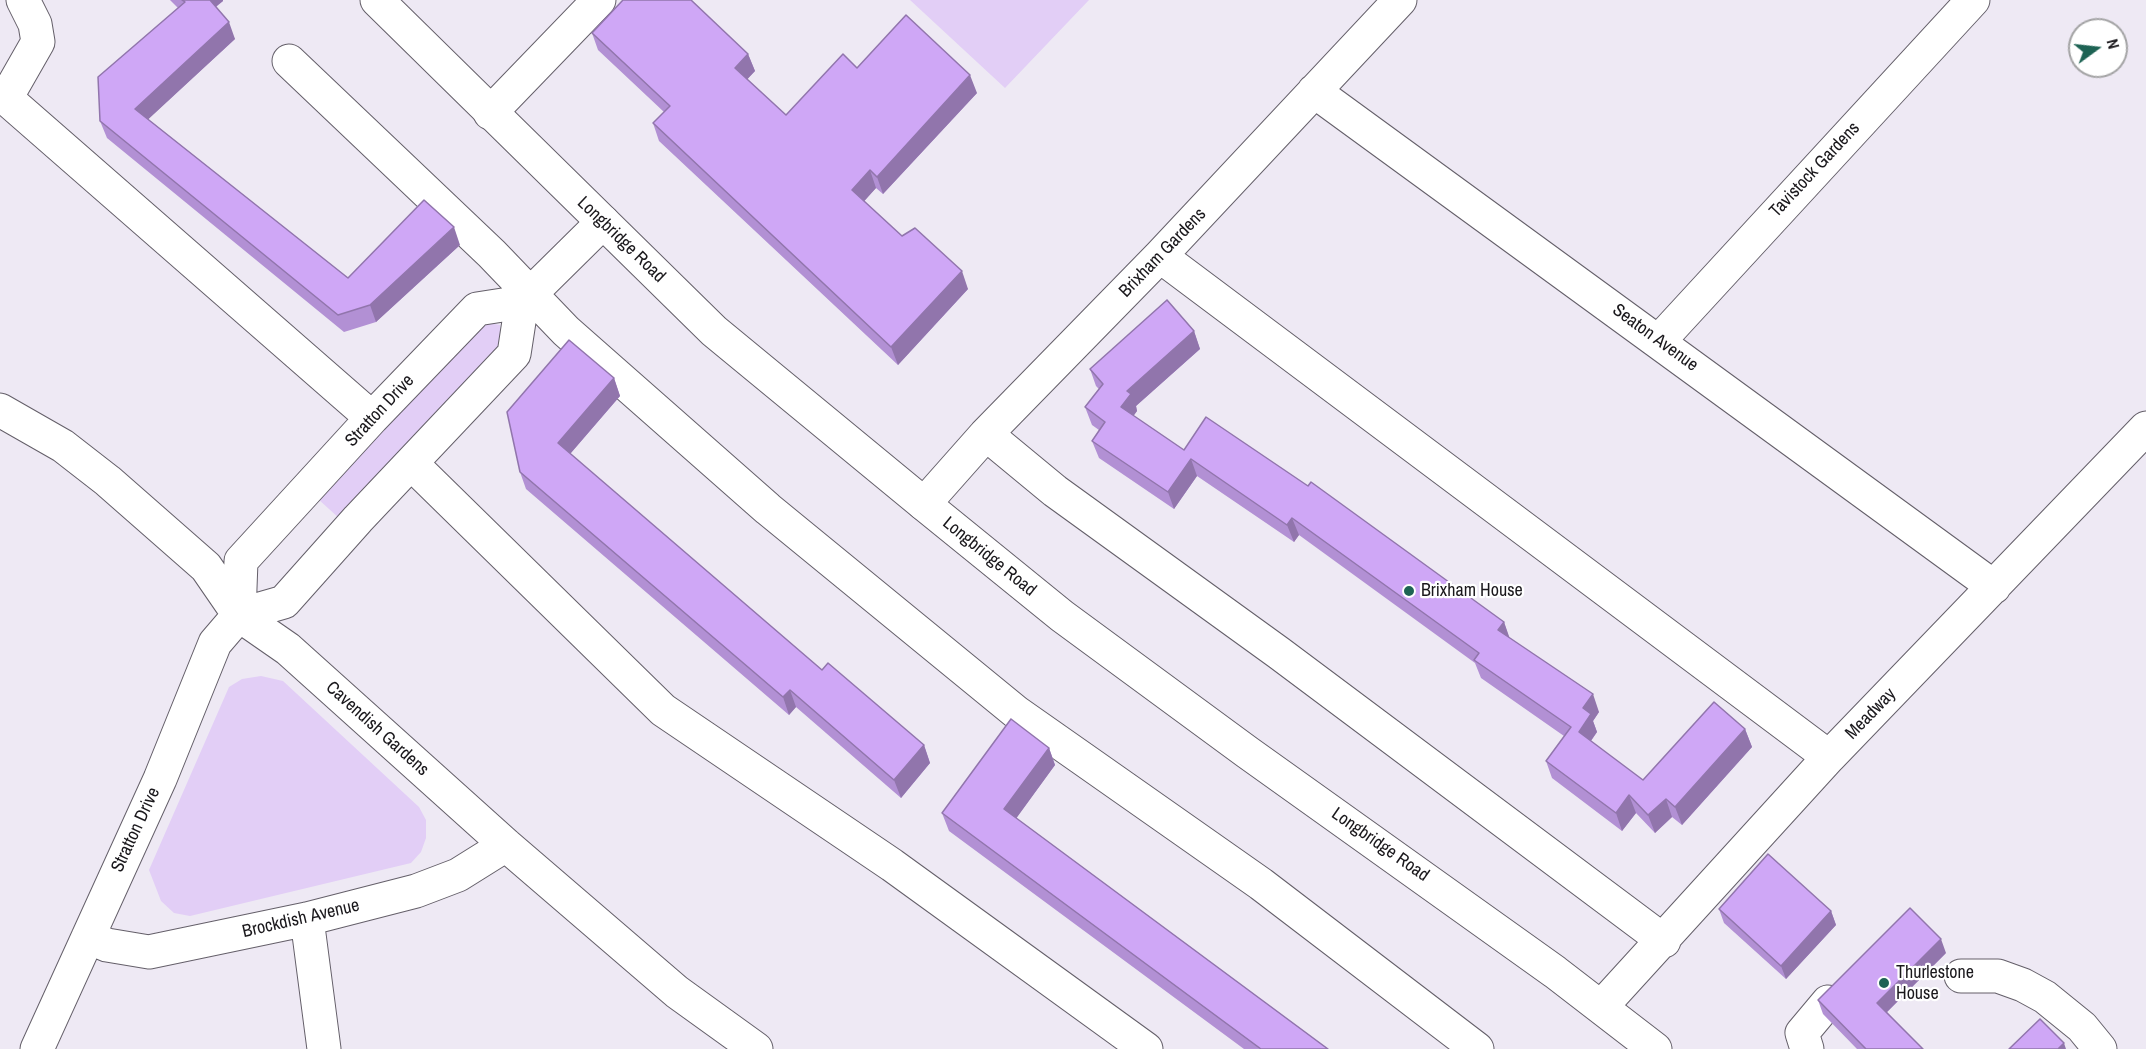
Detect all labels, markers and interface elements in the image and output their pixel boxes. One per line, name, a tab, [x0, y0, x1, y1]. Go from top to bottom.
north arrow	[2068, 18, 2128, 78]
text: N	[2102, 36, 2125, 51]
street label: Tavistock Gardens	[1765, 118, 1865, 222]
street label: Longbridge Road	[572, 193, 670, 287]
street label: Brixham Gardens	[1115, 204, 1211, 302]
street label: Seaton Avenue	[1608, 300, 1702, 376]
street label: Stratton Drive	[341, 370, 419, 452]
street label: Longbridge Road	[938, 513, 1040, 601]
place label: Brixham House	[1421, 580, 1523, 602]
marker: Brixham House	[1402, 584, 1416, 598]
street label: Cavendish Gardens	[321, 677, 433, 781]
street label: Meadway	[1841, 684, 1901, 744]
street label: Stratton Drive	[107, 784, 165, 876]
street label: Longbridge Road	[1327, 803, 1433, 887]
street label: Brockdish Avenue	[240, 895, 362, 943]
place label: Thurlestone House	[1896, 962, 1974, 1004]
marker: Thurlestone House	[1877, 976, 1891, 990]

